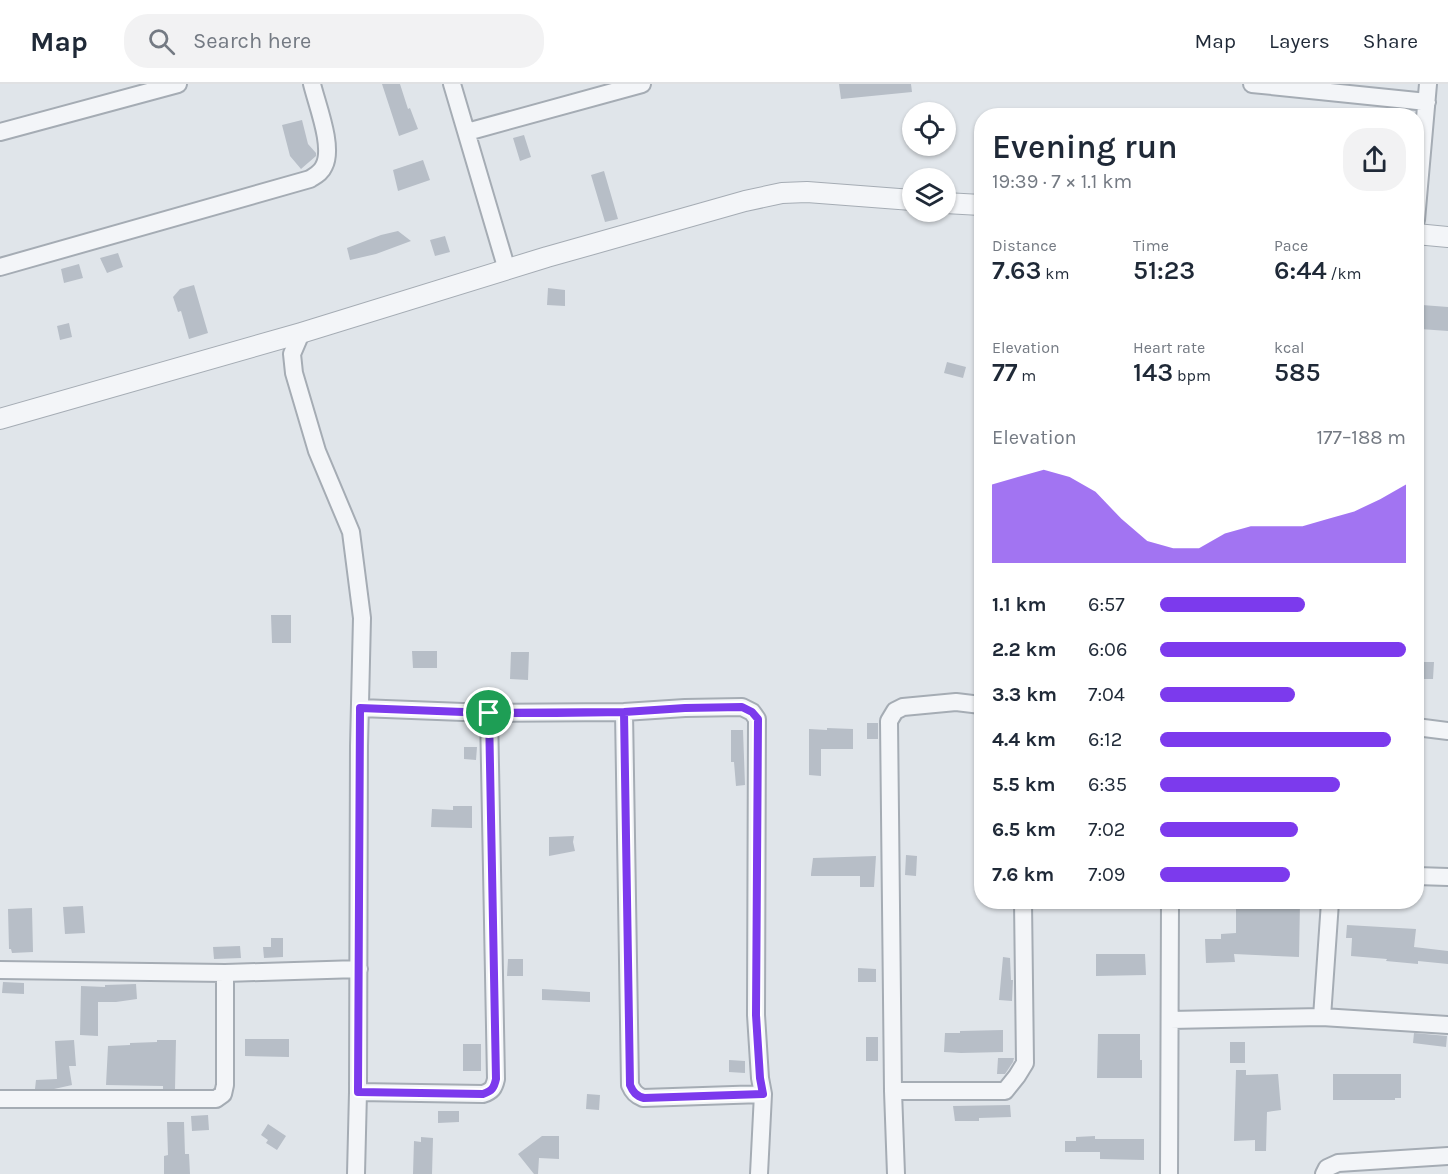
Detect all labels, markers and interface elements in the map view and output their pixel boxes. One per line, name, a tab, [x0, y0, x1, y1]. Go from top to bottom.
search box	[124, 14, 544, 68]
text: Map	[30, 25, 88, 58]
icon: search	[145, 25, 178, 58]
text: Search here	[193, 28, 311, 54]
text: Map	[1194, 29, 1236, 53]
text: Layers	[1269, 29, 1330, 53]
text: Share	[1363, 29, 1418, 53]
map controls	[902, 102, 956, 222]
button: locate	[902, 102, 956, 156]
text: Evening run	[992, 128, 1178, 166]
button: share	[1343, 128, 1406, 191]
button: layers	[902, 168, 956, 222]
text: 19:39 · 7 × 1.1 km	[992, 170, 1132, 193]
text: Distance	[992, 236, 1057, 255]
text: Time	[1133, 236, 1169, 255]
text: Pace	[1274, 236, 1308, 255]
text: 7.63	[992, 255, 1042, 286]
text: 51:23	[1133, 255, 1195, 286]
text: 6:44	[1274, 255, 1327, 286]
text: km	[1042, 264, 1069, 283]
text: /km	[1327, 264, 1361, 283]
text: Elevation	[992, 338, 1060, 357]
text: Heart rate	[1133, 338, 1205, 357]
text: kcal	[1274, 338, 1305, 357]
text: 77	[992, 357, 1017, 388]
text: 143	[1133, 357, 1173, 388]
text: 585	[1274, 357, 1321, 388]
text: m	[1017, 366, 1036, 385]
text: bpm	[1173, 366, 1211, 385]
text: Elevation	[992, 426, 1077, 449]
text: 177–188 m	[1317, 426, 1406, 449]
text: 1.1 km	[992, 593, 1046, 616]
text: 6:57	[1088, 593, 1125, 616]
text: 2.2 km	[992, 638, 1056, 661]
text: 6:06	[1088, 638, 1127, 661]
text: 3.3 km	[992, 683, 1057, 706]
text: 7:04	[1088, 683, 1125, 706]
pin	[463, 687, 514, 738]
icon: arrive	[472, 696, 505, 729]
text: 4.4 km	[992, 728, 1056, 751]
text: 6:12	[1088, 728, 1122, 751]
text: 5.5 km	[992, 773, 1055, 796]
text: 6:35	[1088, 773, 1127, 796]
text: 6.5 km	[992, 818, 1056, 841]
text: 7:02	[1088, 818, 1125, 841]
text: 7.6 km	[992, 863, 1054, 886]
text: 7:09	[1088, 863, 1125, 886]

